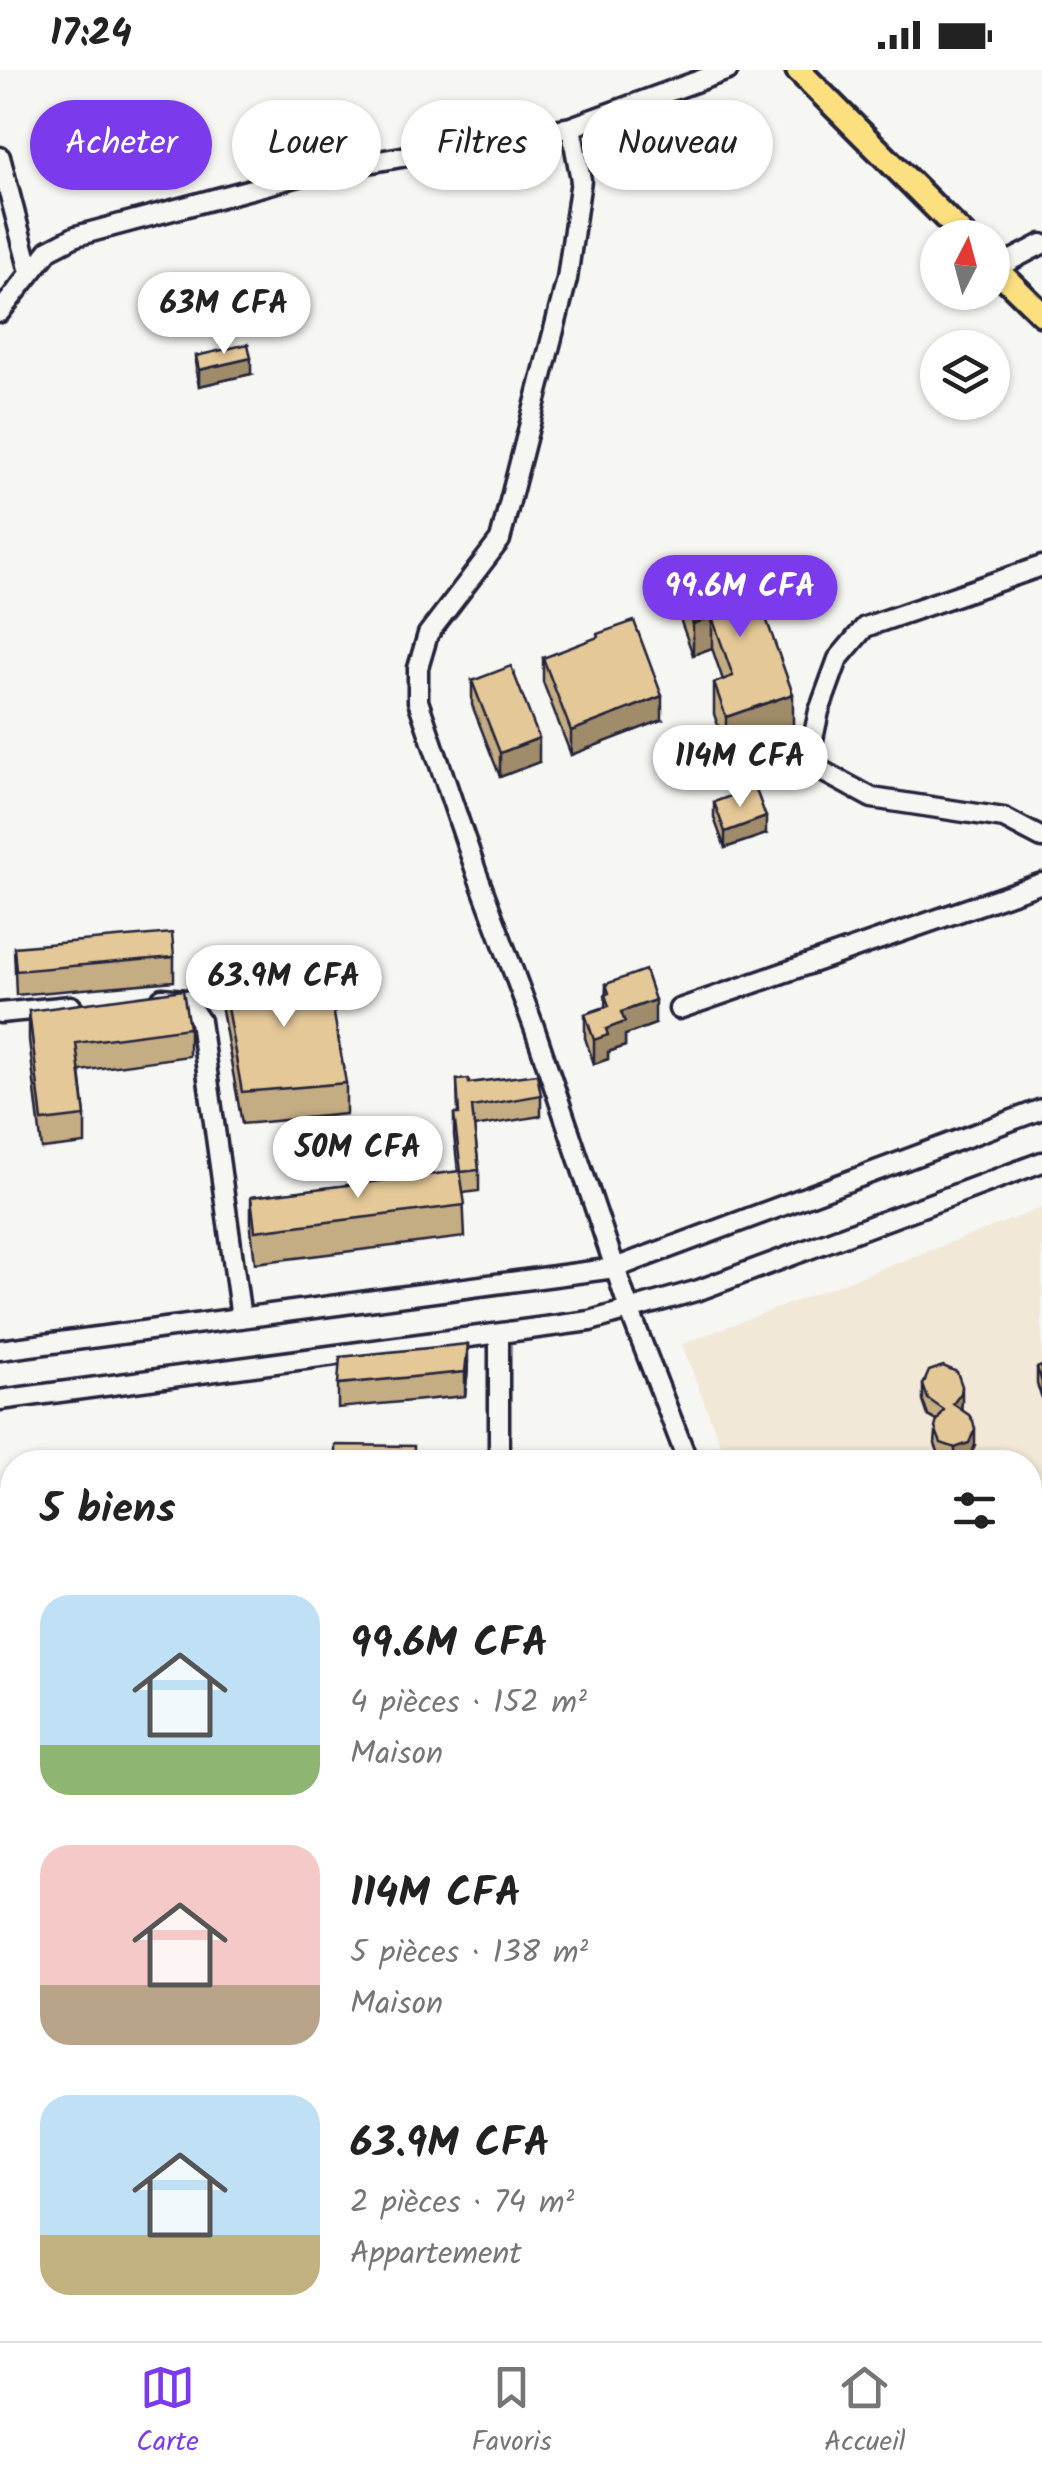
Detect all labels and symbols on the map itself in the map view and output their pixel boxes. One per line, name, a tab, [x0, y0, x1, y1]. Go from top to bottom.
north arrow	[920, 220, 1010, 310]
pin: 63M CFA	[132, 272, 316, 357]
pin: 99.6M CFA	[626, 555, 854, 640]
pin: 114M CFA	[637, 725, 843, 810]
pin: 63.9M CFA	[170, 945, 398, 1030]
pin: 50M CFA	[266, 1116, 450, 1201]

